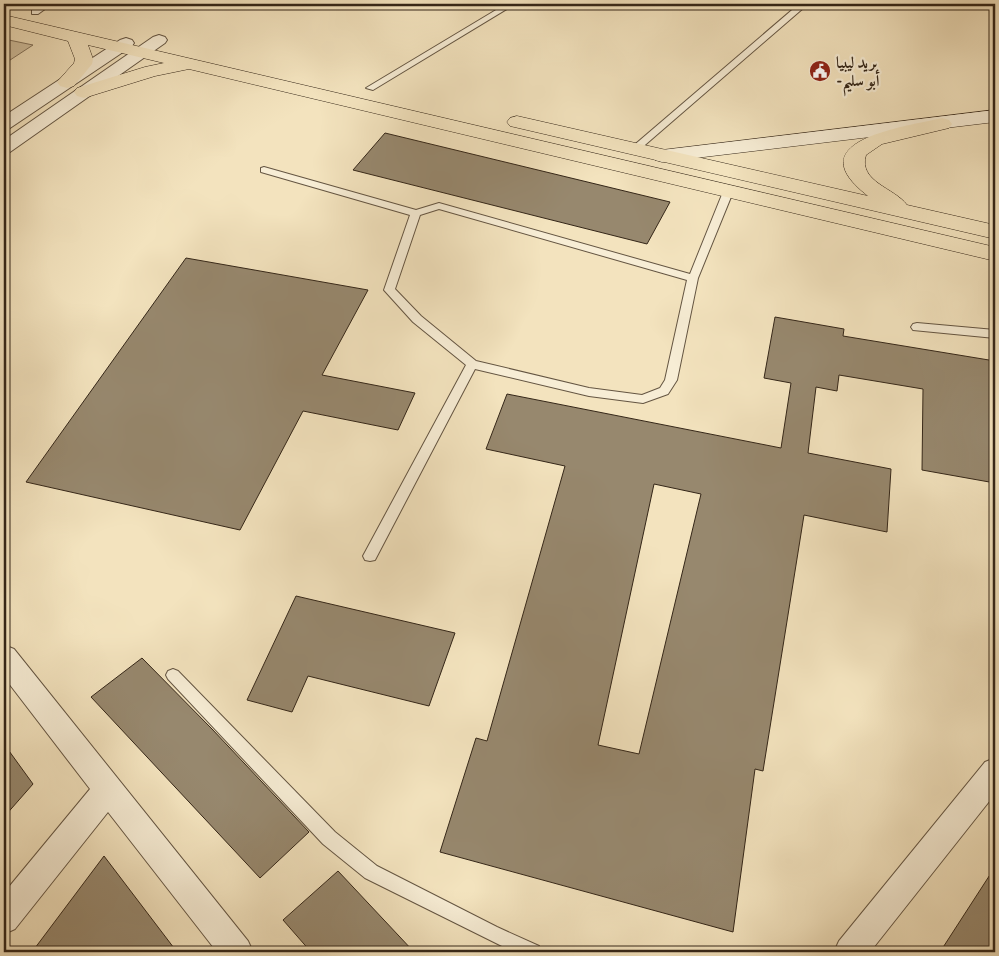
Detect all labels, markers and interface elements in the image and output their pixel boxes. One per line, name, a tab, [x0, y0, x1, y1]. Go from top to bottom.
place label: بريد ليبيا -أبو سليم	[836, 53, 880, 97]
public building icon: بريد ليبيا -أبو سليم	[808, 59, 832, 83]

